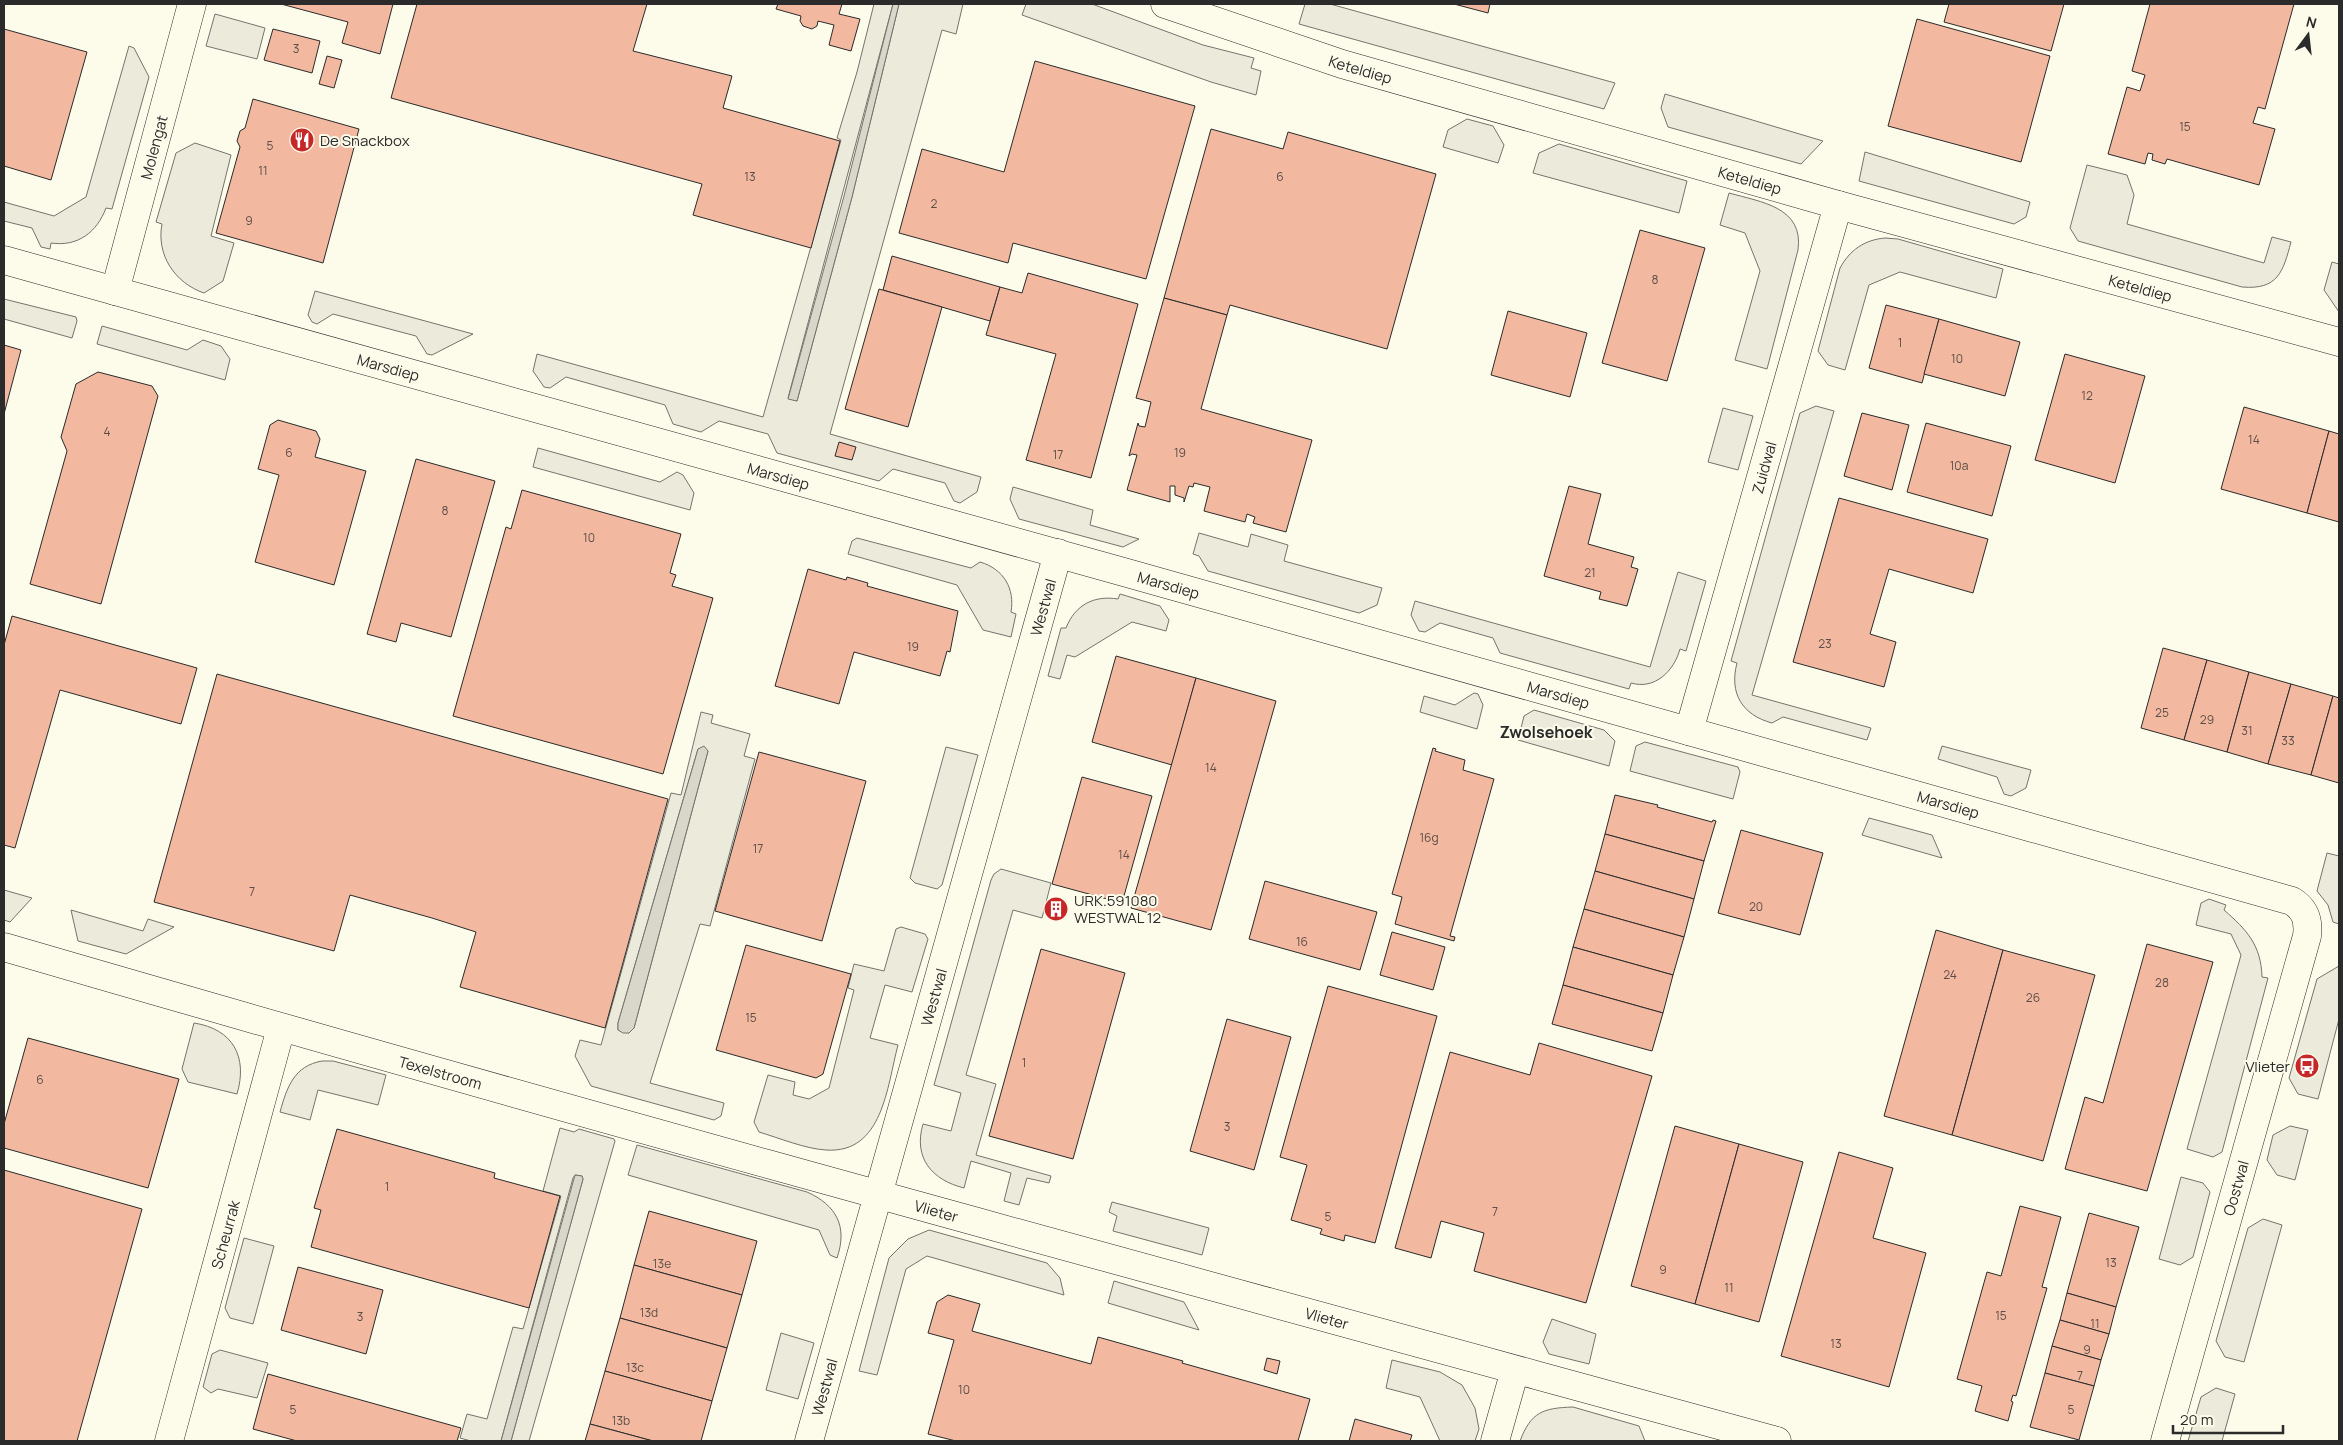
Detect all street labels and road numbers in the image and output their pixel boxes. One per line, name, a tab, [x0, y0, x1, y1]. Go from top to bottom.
street label: Keteldiep	[1326, 50, 1395, 88]
street label: Molengat	[135, 113, 172, 182]
street label: Keteldiep	[1716, 161, 1784, 199]
street label: Keteldiep	[2106, 269, 2175, 306]
street label: Marsdiep	[355, 348, 422, 386]
street label: Zuidwal	[1746, 439, 1781, 496]
street label: Marsdiep	[745, 457, 812, 495]
street label: Marsdiep	[1135, 566, 1202, 603]
street label: Westwal	[1025, 576, 1061, 638]
street label: Marsdiep	[1525, 676, 1592, 713]
street label: Marsdiep	[1915, 785, 1982, 823]
street label: Westwal	[915, 966, 952, 1028]
street label: Texelstroom	[396, 1051, 484, 1094]
street label: Oostwal	[2218, 1158, 2254, 1218]
street label: Vlieter	[912, 1195, 961, 1227]
street label: Scheurrak	[206, 1197, 245, 1271]
street label: Vlieter	[1303, 1302, 1352, 1334]
street label: Westwal	[806, 1356, 842, 1418]

